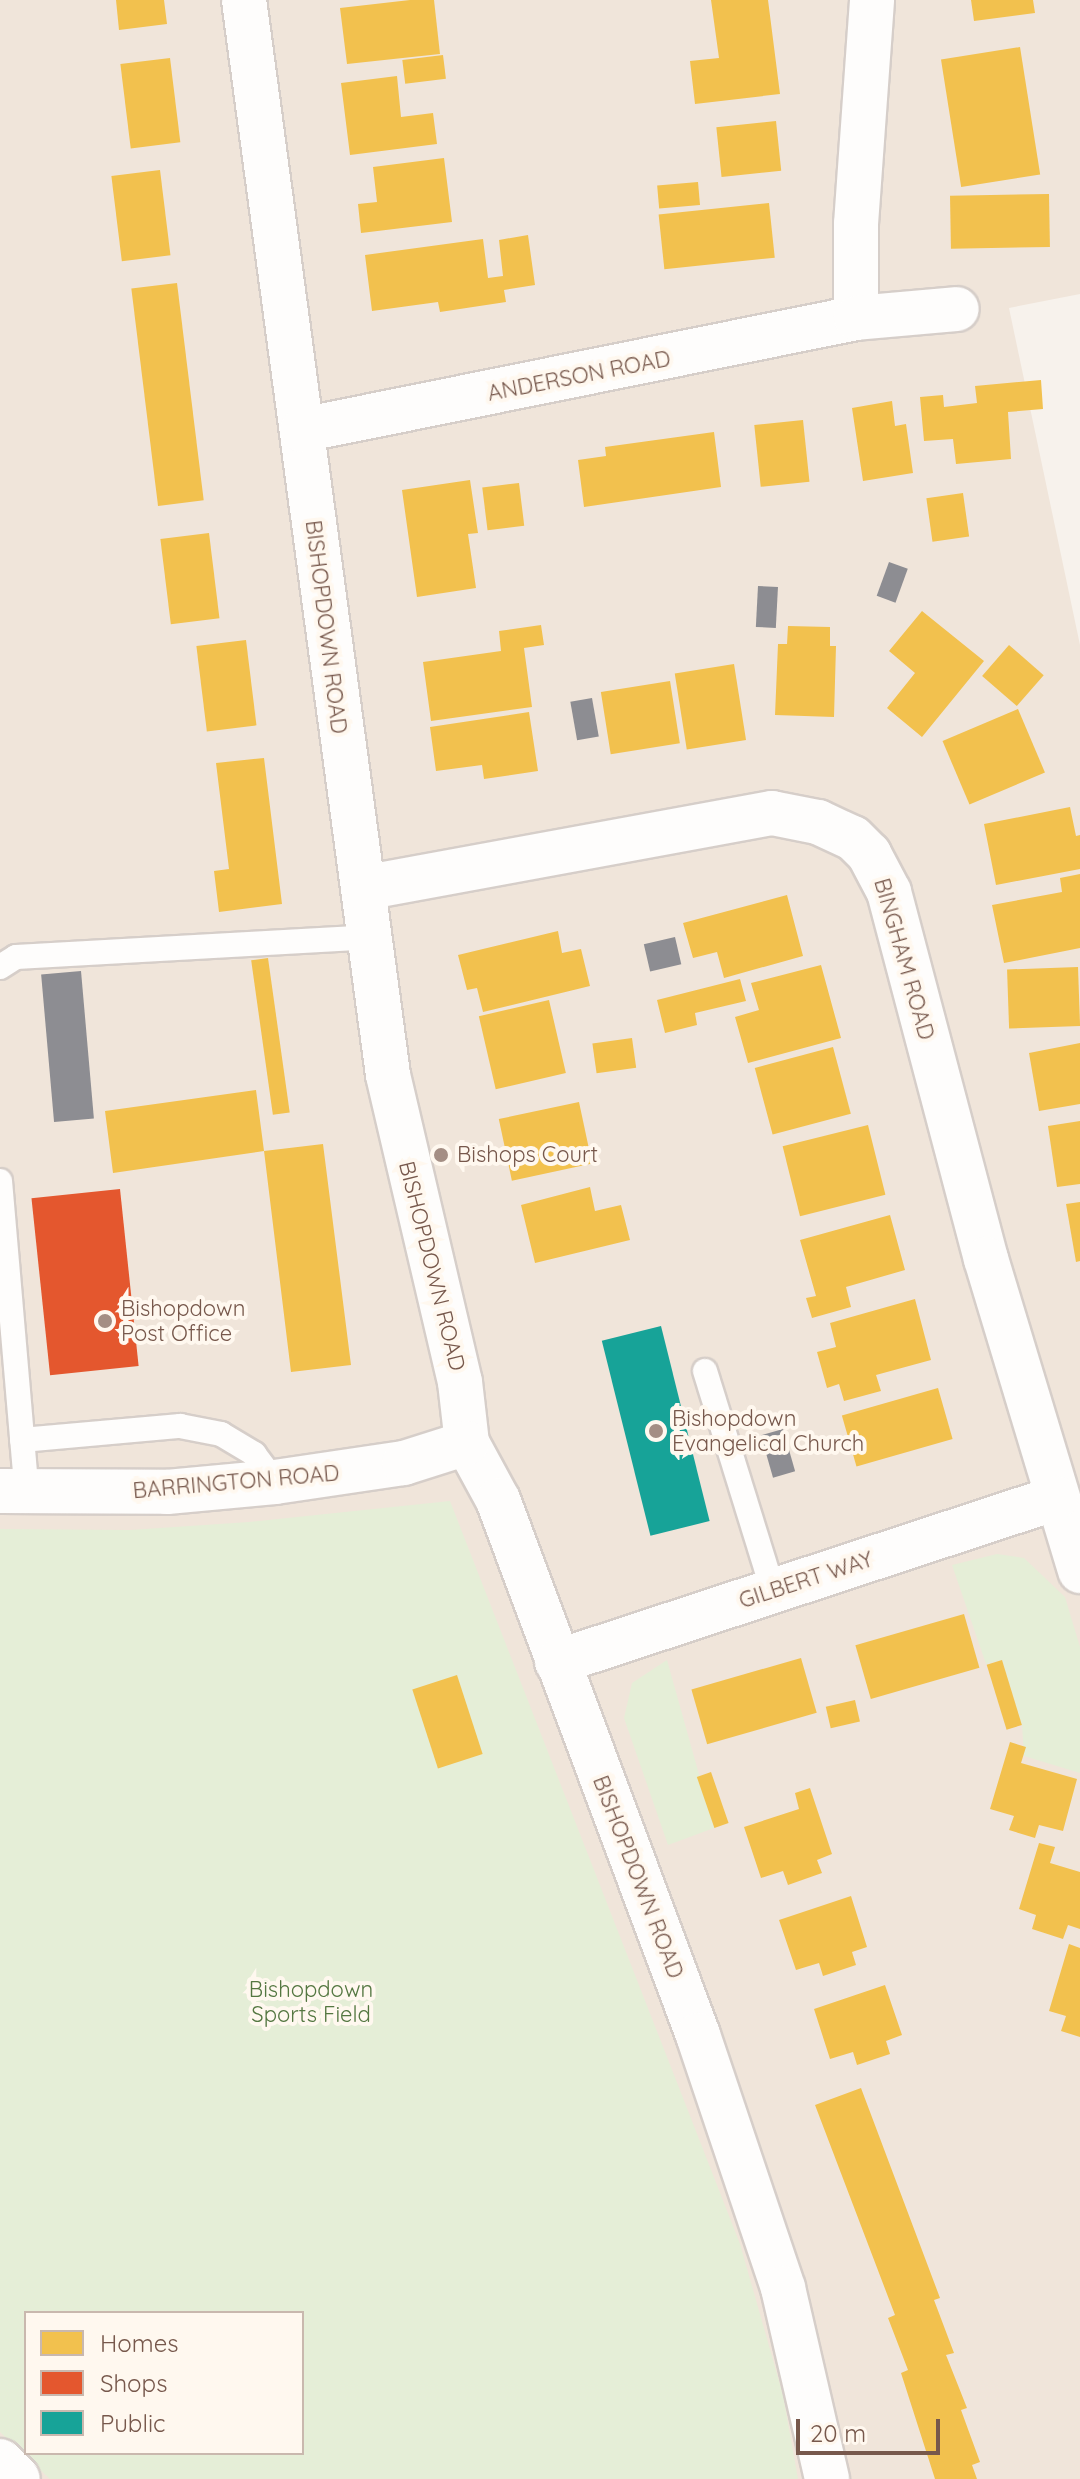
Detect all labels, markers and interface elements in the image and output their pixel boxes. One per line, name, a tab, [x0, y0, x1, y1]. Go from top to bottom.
street label: ANDERSON ROAD	[485, 345, 673, 407]
street label: BISHOPDOWN ROAD	[300, 519, 352, 735]
street label: BINGHAM ROAD	[868, 875, 940, 1043]
place label: Bishops Court	[457, 1142, 598, 1168]
marker: Bishops Court	[432, 1146, 450, 1164]
street label: BISHOPDOWN ROAD	[393, 1158, 471, 1374]
place label: Bishopdown Post Office	[121, 1295, 245, 1346]
marker: Bishopdown Post Office	[96, 1312, 114, 1330]
place label: Bishopdown Evangelical Church	[672, 1405, 864, 1456]
marker: Bishopdown Evangelical Church	[647, 1422, 665, 1440]
street label: BARRINGTON ROAD	[132, 1460, 340, 1504]
street label: GILBERT WAY	[736, 1546, 876, 1614]
street label: BISHOPDOWN ROAD	[587, 1772, 689, 1982]
park label: Bishopdown Sports Field	[249, 1976, 373, 2028]
legend	[24, 2311, 304, 2455]
text: Homes	[100, 2328, 178, 2358]
text: Shops	[100, 2368, 167, 2398]
scale bar	[800, 2403, 944, 2453]
text: Public	[100, 2408, 165, 2438]
text: 20 m	[810, 2418, 866, 2448]

